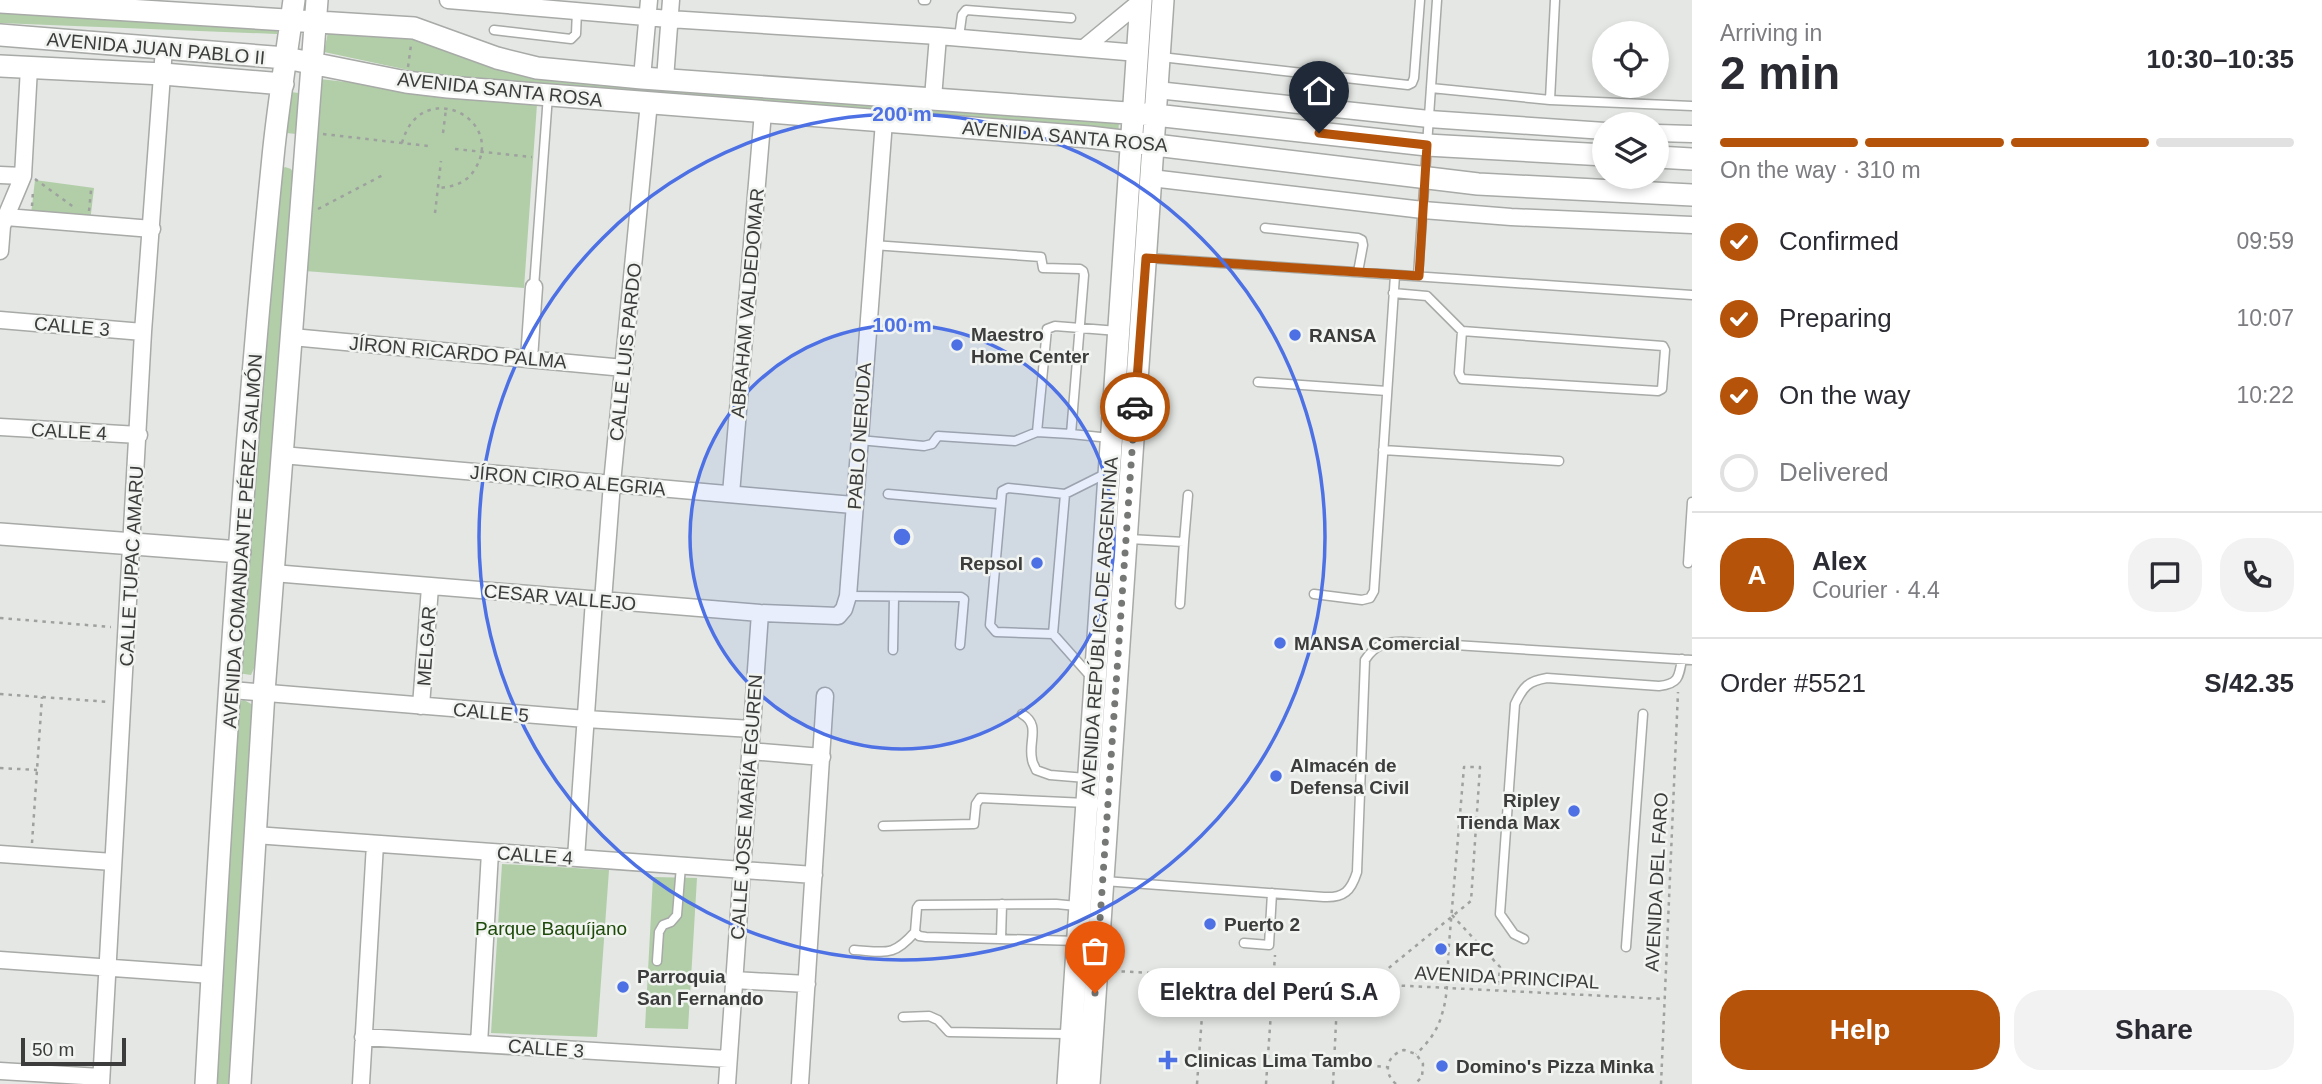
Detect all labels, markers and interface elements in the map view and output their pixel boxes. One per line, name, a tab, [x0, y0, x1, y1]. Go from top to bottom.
text: Arriving in	[1720, 20, 1822, 46]
map controls	[1592, 21, 1669, 189]
button: locate	[1592, 21, 1669, 98]
street label: AVENIDA JUAN PABLO II	[46, 28, 266, 68]
text: 10:30–10:35	[2147, 44, 2294, 74]
text: 2 min	[1720, 47, 1840, 99]
pin	[1289, 61, 1349, 133]
street label: AVENIDA SANTA ROSA	[396, 68, 604, 111]
icon: home	[1300, 72, 1338, 110]
text: 200 m	[872, 102, 932, 125]
button: layers	[1592, 112, 1669, 189]
street label: AVENIDA SANTA ROSA	[961, 117, 1169, 156]
text: On the way · 310 m	[1720, 157, 1921, 183]
street label: ABRAHAM VALDEDOMAR	[727, 187, 768, 419]
icon: check	[1720, 223, 1758, 261]
text: Confirmed	[1779, 226, 1899, 256]
text: 09:59	[2236, 228, 2294, 254]
street label: CALLE LUIS PARDO	[606, 262, 645, 442]
icon: check	[1720, 300, 1758, 338]
text: Preparing	[1779, 303, 1892, 333]
text: 10:07	[2236, 305, 2294, 331]
street label: CALLE 3	[33, 313, 111, 340]
text: 100 m	[872, 313, 932, 336]
place label: Maestro Home Center	[971, 324, 1090, 367]
place label: RANSA	[1309, 325, 1377, 346]
marker: RANSA	[1287, 327, 1303, 343]
street label: JÍRON RICARDO PALMA	[348, 333, 568, 372]
marker: Maestro Home Center	[949, 337, 965, 353]
street label: AVENIDA COMANDANTE PÉREZ SALMÓN	[219, 353, 266, 729]
street label: PABLO NERUDA	[844, 361, 875, 510]
courier	[1100, 372, 1170, 442]
icon: check	[1720, 377, 1758, 415]
text: On the way	[1779, 380, 1911, 410]
text: 10:22	[2236, 382, 2294, 408]
icon: car	[1116, 388, 1154, 426]
street label: CALLE 4	[30, 419, 108, 444]
street label: AVENIDA REPÚBLICA DE ARGENTINA	[1077, 456, 1122, 796]
text: Delivered	[1779, 457, 1889, 487]
street label: JÍRON CIRO ALEGRIA	[469, 461, 667, 500]
street label: CALLE TUPAC AMARU	[116, 465, 147, 667]
centre of rings	[890, 525, 914, 549]
button: chat	[2128, 538, 2202, 612]
button: phone	[2220, 538, 2294, 612]
text: Alex	[1812, 546, 1867, 576]
place label: Repsol	[960, 553, 1023, 574]
marker: Repsol	[1029, 555, 1045, 571]
text: A	[1748, 560, 1766, 590]
text: Courier · 4.4	[1812, 577, 1940, 603]
street label: CESAR VALLEJO	[483, 580, 637, 615]
street label: MELGAR	[413, 605, 440, 687]
place label: MANSA Comercial	[1294, 633, 1460, 654]
marker: MANSA Comercial	[1272, 635, 1288, 651]
text: Order #5521	[1720, 668, 1866, 698]
text: S/42.35	[2204, 668, 2294, 698]
street label: CALLE JOSE MARÍA EGUREN	[727, 674, 766, 940]
street label: CALLE 5	[452, 699, 530, 726]
place label: Almacén de Defensa Civil	[1290, 755, 1409, 798]
marker: Almacén de Defensa Civil	[1268, 768, 1284, 784]
place label: Ripley Tienda Max	[1457, 790, 1560, 833]
street label: AVENIDA DEL FARO	[1641, 792, 1672, 972]
marker: Ripley Tienda Max	[1566, 803, 1582, 819]
street label: CALLE 4	[496, 842, 574, 869]
place label: Puerto 2	[1224, 914, 1300, 935]
marker: Puerto 2	[1202, 916, 1218, 932]
park label: Parque Baquíjano	[475, 918, 627, 939]
pin	[1065, 921, 1125, 993]
icon: bag	[1076, 932, 1114, 970]
place label: KFC	[1455, 939, 1494, 960]
marker: KFC	[1433, 941, 1449, 957]
street label: AVENIDA PRINCIPAL	[1414, 962, 1600, 993]
place label: Parroquia San Fernando	[637, 966, 764, 1009]
callout: Elektra del Perú S.A	[1137, 968, 1400, 1018]
marker: Parroquia San Fernando	[615, 979, 631, 995]
text: Elektra del Perú S.A	[1160, 979, 1378, 1005]
button: Help	[1720, 990, 2000, 1070]
button: Share	[2014, 990, 2294, 1070]
scale bar	[21, 1035, 126, 1067]
street label: CALLE 3	[507, 1035, 585, 1062]
text: 50 m	[32, 1039, 74, 1060]
marker: Clinicas Lima Tambo	[1158, 1050, 1178, 1070]
place label: Clinicas Lima Tambo	[1184, 1050, 1373, 1071]
place label: Domino's Pizza Minka	[1456, 1056, 1654, 1077]
marker: Domino's Pizza Minka	[1434, 1058, 1450, 1074]

